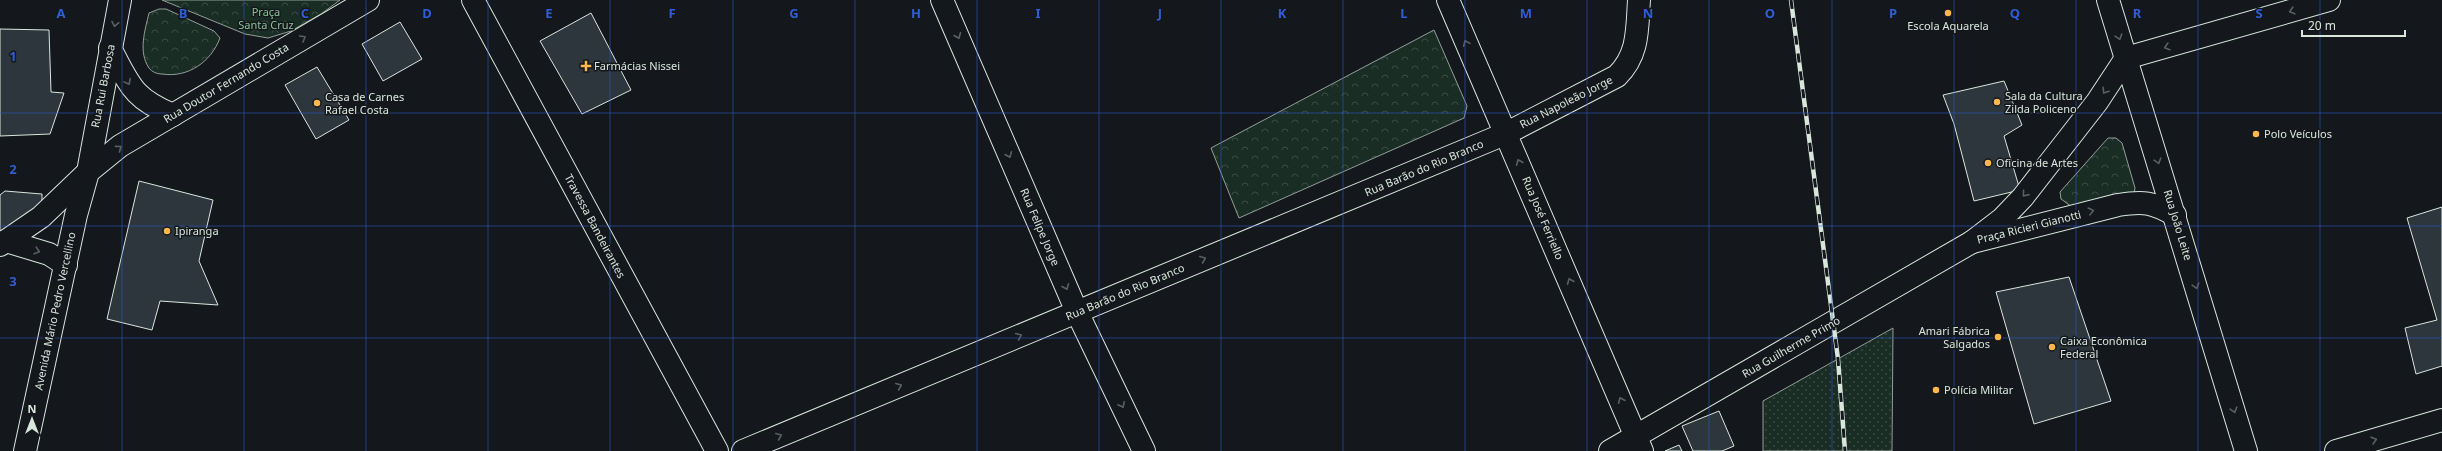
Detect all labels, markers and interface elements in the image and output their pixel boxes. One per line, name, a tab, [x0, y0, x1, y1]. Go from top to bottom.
text: A	[57, 4, 66, 22]
text: B	[179, 4, 187, 22]
park label: Praça Santa Cruz	[238, 4, 294, 32]
text: C	[301, 4, 309, 22]
text: D	[422, 4, 432, 22]
text: E	[545, 4, 553, 22]
text: F	[668, 4, 676, 22]
text: G	[789, 4, 799, 22]
text: H	[911, 4, 921, 22]
text: I	[1035, 4, 1041, 22]
text: J	[1157, 4, 1162, 22]
text: K	[1278, 4, 1287, 22]
text: L	[1400, 4, 1408, 22]
text: M	[1520, 4, 1532, 22]
text: N	[1643, 4, 1653, 22]
text: O	[1765, 4, 1775, 22]
text: P	[1889, 4, 1897, 22]
text: Q	[2010, 4, 2020, 22]
text: R	[2133, 4, 2142, 22]
text: S	[2255, 4, 2263, 22]
one-way arrow	[2289, 6, 2296, 15]
marker: Escola Aquarela	[1943, 8, 1953, 18]
scale bar	[2302, 12, 2405, 38]
text: 20 m	[2308, 17, 2336, 34]
place label: Escola Aquarela	[1907, 18, 1989, 33]
one-way arrow	[111, 21, 120, 27]
one-way arrow	[953, 32, 961, 39]
one-way arrow	[2114, 34, 2123, 41]
one-way arrow	[299, 36, 306, 43]
street label: Rua Doutor Fernando Costa	[160, 39, 291, 126]
one-way arrow	[1463, 39, 1471, 47]
one-way arrow	[2164, 42, 2170, 50]
street label: Rua Rui Barbosa	[87, 43, 118, 129]
text: 1	[9, 47, 17, 65]
place label: Farmácias Nissei	[594, 58, 680, 73]
marker: Farmácias Nissei	[581, 61, 591, 71]
street label: Rua Napoleão Jorge	[1517, 72, 1615, 131]
one-way arrow	[124, 78, 131, 86]
one-way arrow	[2102, 87, 2109, 94]
place label: Sala da Cultura Zilda Policeno	[2005, 88, 2083, 116]
place label: Casa de Carnes Rafael Costa	[325, 89, 404, 117]
marker: Sala da Cultura Zilda Policeno	[1992, 97, 2002, 107]
marker: Casa de Carnes Rafael Costa	[312, 98, 322, 108]
place label: Polo Veículos	[2264, 126, 2332, 141]
marker: Polo Veículos	[2251, 129, 2261, 139]
street label: Rua Barão do Rio Branco	[1362, 136, 1486, 199]
one-way arrow	[114, 145, 121, 152]
one-way arrow	[1004, 151, 1012, 159]
place label: Oficina de Artes	[1996, 155, 2078, 170]
one-way arrow	[1516, 158, 1524, 166]
marker: Oficina de Artes	[1983, 158, 1993, 168]
one-way arrow	[2153, 158, 2162, 165]
text: 2	[9, 160, 17, 178]
street label: Travessa Bandeirantes	[562, 171, 629, 281]
street label: Rua José Ferriello	[1519, 174, 1568, 262]
street label: Rua Felipe Jorge	[1017, 186, 1064, 268]
street label: Rua João Leite	[2161, 188, 2196, 262]
one-way arrow	[2023, 189, 2030, 196]
street label: Praça Ricieri Gianotti	[1975, 206, 2083, 247]
one-way arrow	[2088, 208, 2095, 216]
place label: Ipiranga	[175, 223, 219, 238]
marker: Ipiranga	[162, 226, 172, 236]
street label: Avenida Mário Pedro Vercellino	[30, 230, 79, 391]
one-way arrow	[34, 246, 41, 254]
one-way arrow	[1200, 256, 1207, 264]
street label: Rua Barão do Rio Branco	[1063, 260, 1187, 323]
text: 3	[9, 272, 17, 290]
one-way arrow	[1567, 278, 1575, 285]
one-way arrow	[2191, 282, 2200, 289]
one-way arrow	[1061, 283, 1069, 291]
street label: Rua Guilherme Primo	[1739, 312, 1843, 381]
place label: Amari Fábrica Salgados	[1919, 323, 1990, 351]
marker: Amari Fábrica Salgados	[1993, 332, 2003, 342]
one-way arrow	[1014, 333, 1022, 341]
place label: Caixa Econômica Federal	[2060, 333, 2147, 361]
marker: Caixa Econômica Federal	[2047, 342, 2057, 352]
place label: Polícia Militar	[1944, 382, 2014, 397]
one-way arrow	[894, 383, 902, 391]
marker: Polícia Militar	[1931, 385, 1941, 395]
one-way arrow	[1618, 397, 1626, 404]
north arrow	[12, 399, 52, 439]
text: N	[28, 401, 36, 416]
one-way arrow	[1117, 401, 1125, 408]
one-way arrow	[2229, 406, 2238, 413]
one-way arrow	[774, 433, 782, 441]
one-way arrow	[2370, 436, 2377, 445]

